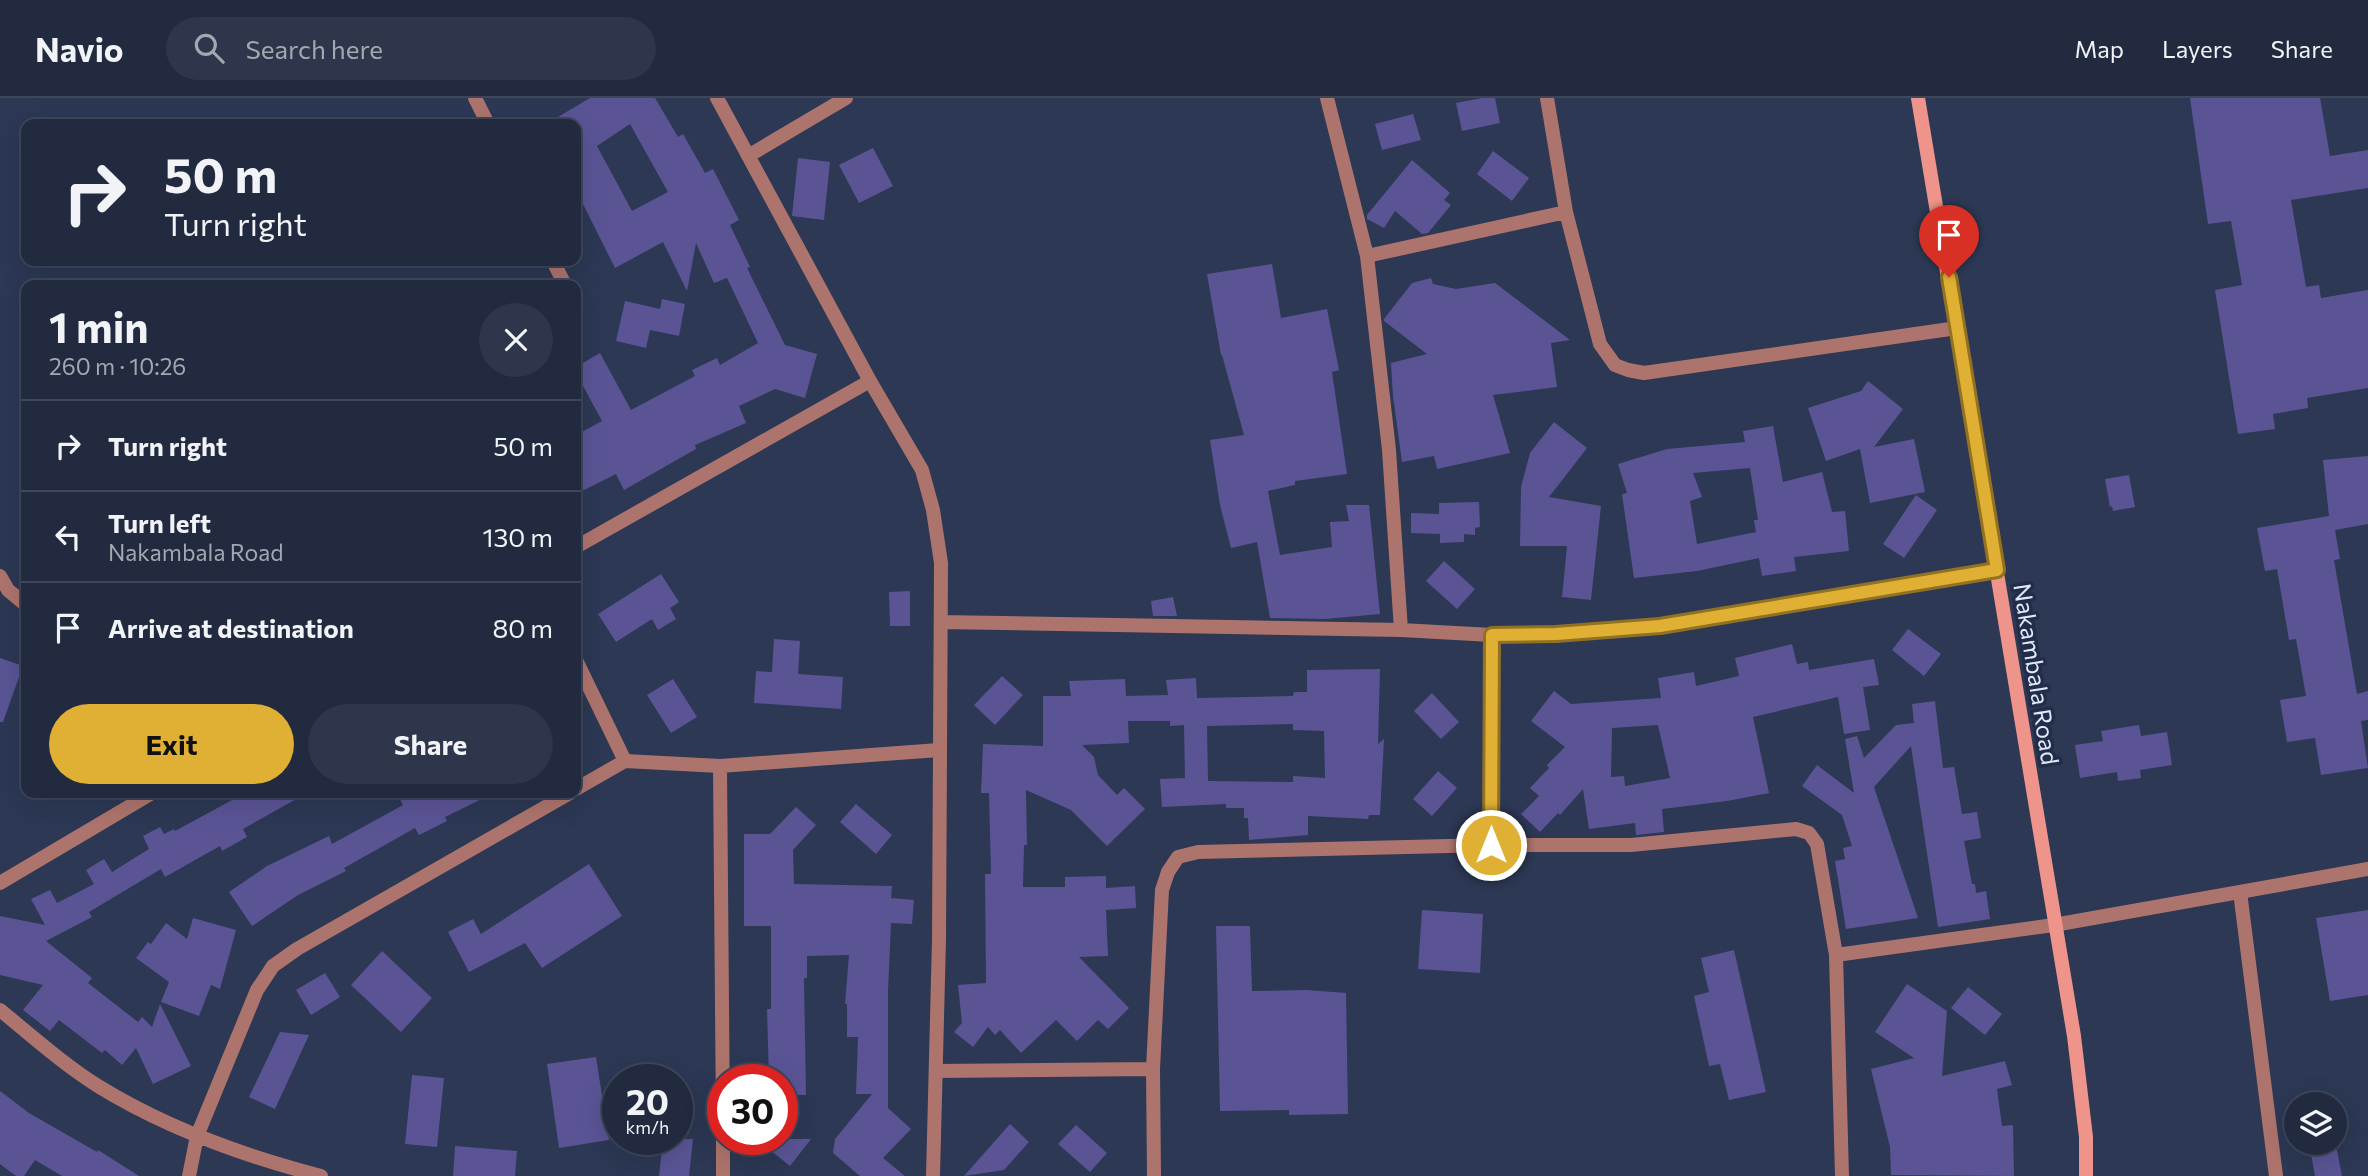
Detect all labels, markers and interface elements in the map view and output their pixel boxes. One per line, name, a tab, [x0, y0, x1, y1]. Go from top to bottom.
search box	[166, 17, 656, 80]
text: Navio	[35, 28, 124, 69]
icon: search	[190, 29, 228, 67]
text: Search here	[246, 33, 383, 64]
text: Map	[2075, 34, 2124, 63]
text: Layers	[2162, 34, 2233, 63]
text: Share	[2271, 34, 2333, 63]
text: 50 m	[164, 143, 277, 203]
icon: right	[49, 147, 140, 238]
text: Turn right	[164, 203, 307, 243]
pin	[1919, 205, 1979, 277]
icon: arrive	[1930, 216, 1968, 254]
text: 1 min	[49, 300, 149, 352]
button: close	[479, 303, 553, 377]
text: 260 m · 10:26	[49, 352, 186, 380]
icon: right	[49, 427, 87, 465]
text: Turn right	[108, 430, 227, 461]
text: 50 m	[493, 430, 553, 461]
text: Turn left	[108, 507, 211, 538]
icon: left	[49, 518, 87, 556]
text: 130 m	[482, 521, 553, 552]
text: Nakambala Road	[108, 538, 284, 566]
street label: Nakambala Road	[2008, 581, 2066, 767]
icon: arrive	[49, 609, 87, 647]
text: Arrive at destination	[108, 612, 354, 643]
text: 80 m	[493, 612, 553, 643]
button: Exit	[49, 704, 294, 784]
button: Share	[308, 704, 553, 784]
position arrow	[1454, 808, 1528, 882]
speed limit sign: 30	[707, 1064, 798, 1155]
text: 20	[626, 1079, 669, 1122]
map controls	[2284, 1092, 2347, 1155]
button: layers	[2284, 1092, 2347, 1155]
text: km/h	[626, 1116, 669, 1138]

